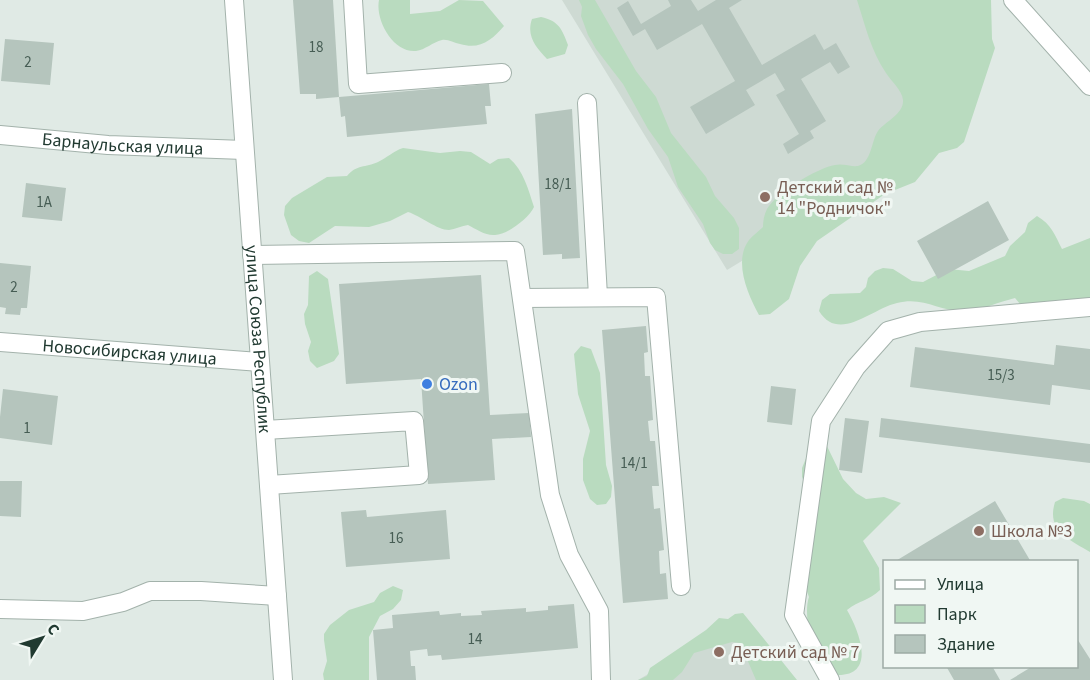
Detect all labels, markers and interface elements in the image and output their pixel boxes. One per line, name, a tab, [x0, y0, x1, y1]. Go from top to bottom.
house number: 18	[309, 37, 323, 58]
house number: 2	[24, 52, 32, 73]
street label: Барнаульская улица	[41, 127, 204, 161]
house number: 18/1	[544, 174, 572, 195]
place label: Детский сад № 14 "Родничок"	[777, 175, 893, 221]
marker: Детский сад № 14 "Родничок"	[758, 190, 772, 204]
house number: 1А	[36, 192, 53, 213]
street label: улица Союза Республик	[239, 244, 277, 434]
house number: 2	[10, 277, 18, 298]
street label: Новосибирская улица	[41, 333, 218, 372]
house number: 15/3	[987, 365, 1015, 386]
place label: Ozon	[439, 372, 478, 397]
marker: Ozon	[420, 377, 434, 391]
house number: 1	[23, 418, 31, 439]
house number: 14/1	[620, 453, 648, 474]
place label: Школа №3	[991, 519, 1072, 544]
marker: Школа №3	[972, 524, 986, 538]
house number: 16	[389, 528, 403, 549]
legend	[883, 560, 1078, 668]
text: Улица	[937, 572, 984, 597]
text: Парк	[937, 602, 977, 627]
north arrow	[12, 608, 72, 668]
text: С	[41, 619, 65, 640]
house number: 14	[468, 629, 483, 650]
text: Здание	[937, 632, 995, 657]
place label: Детский сад № 7	[731, 640, 859, 665]
marker: Детский сад № 7	[712, 645, 726, 659]

